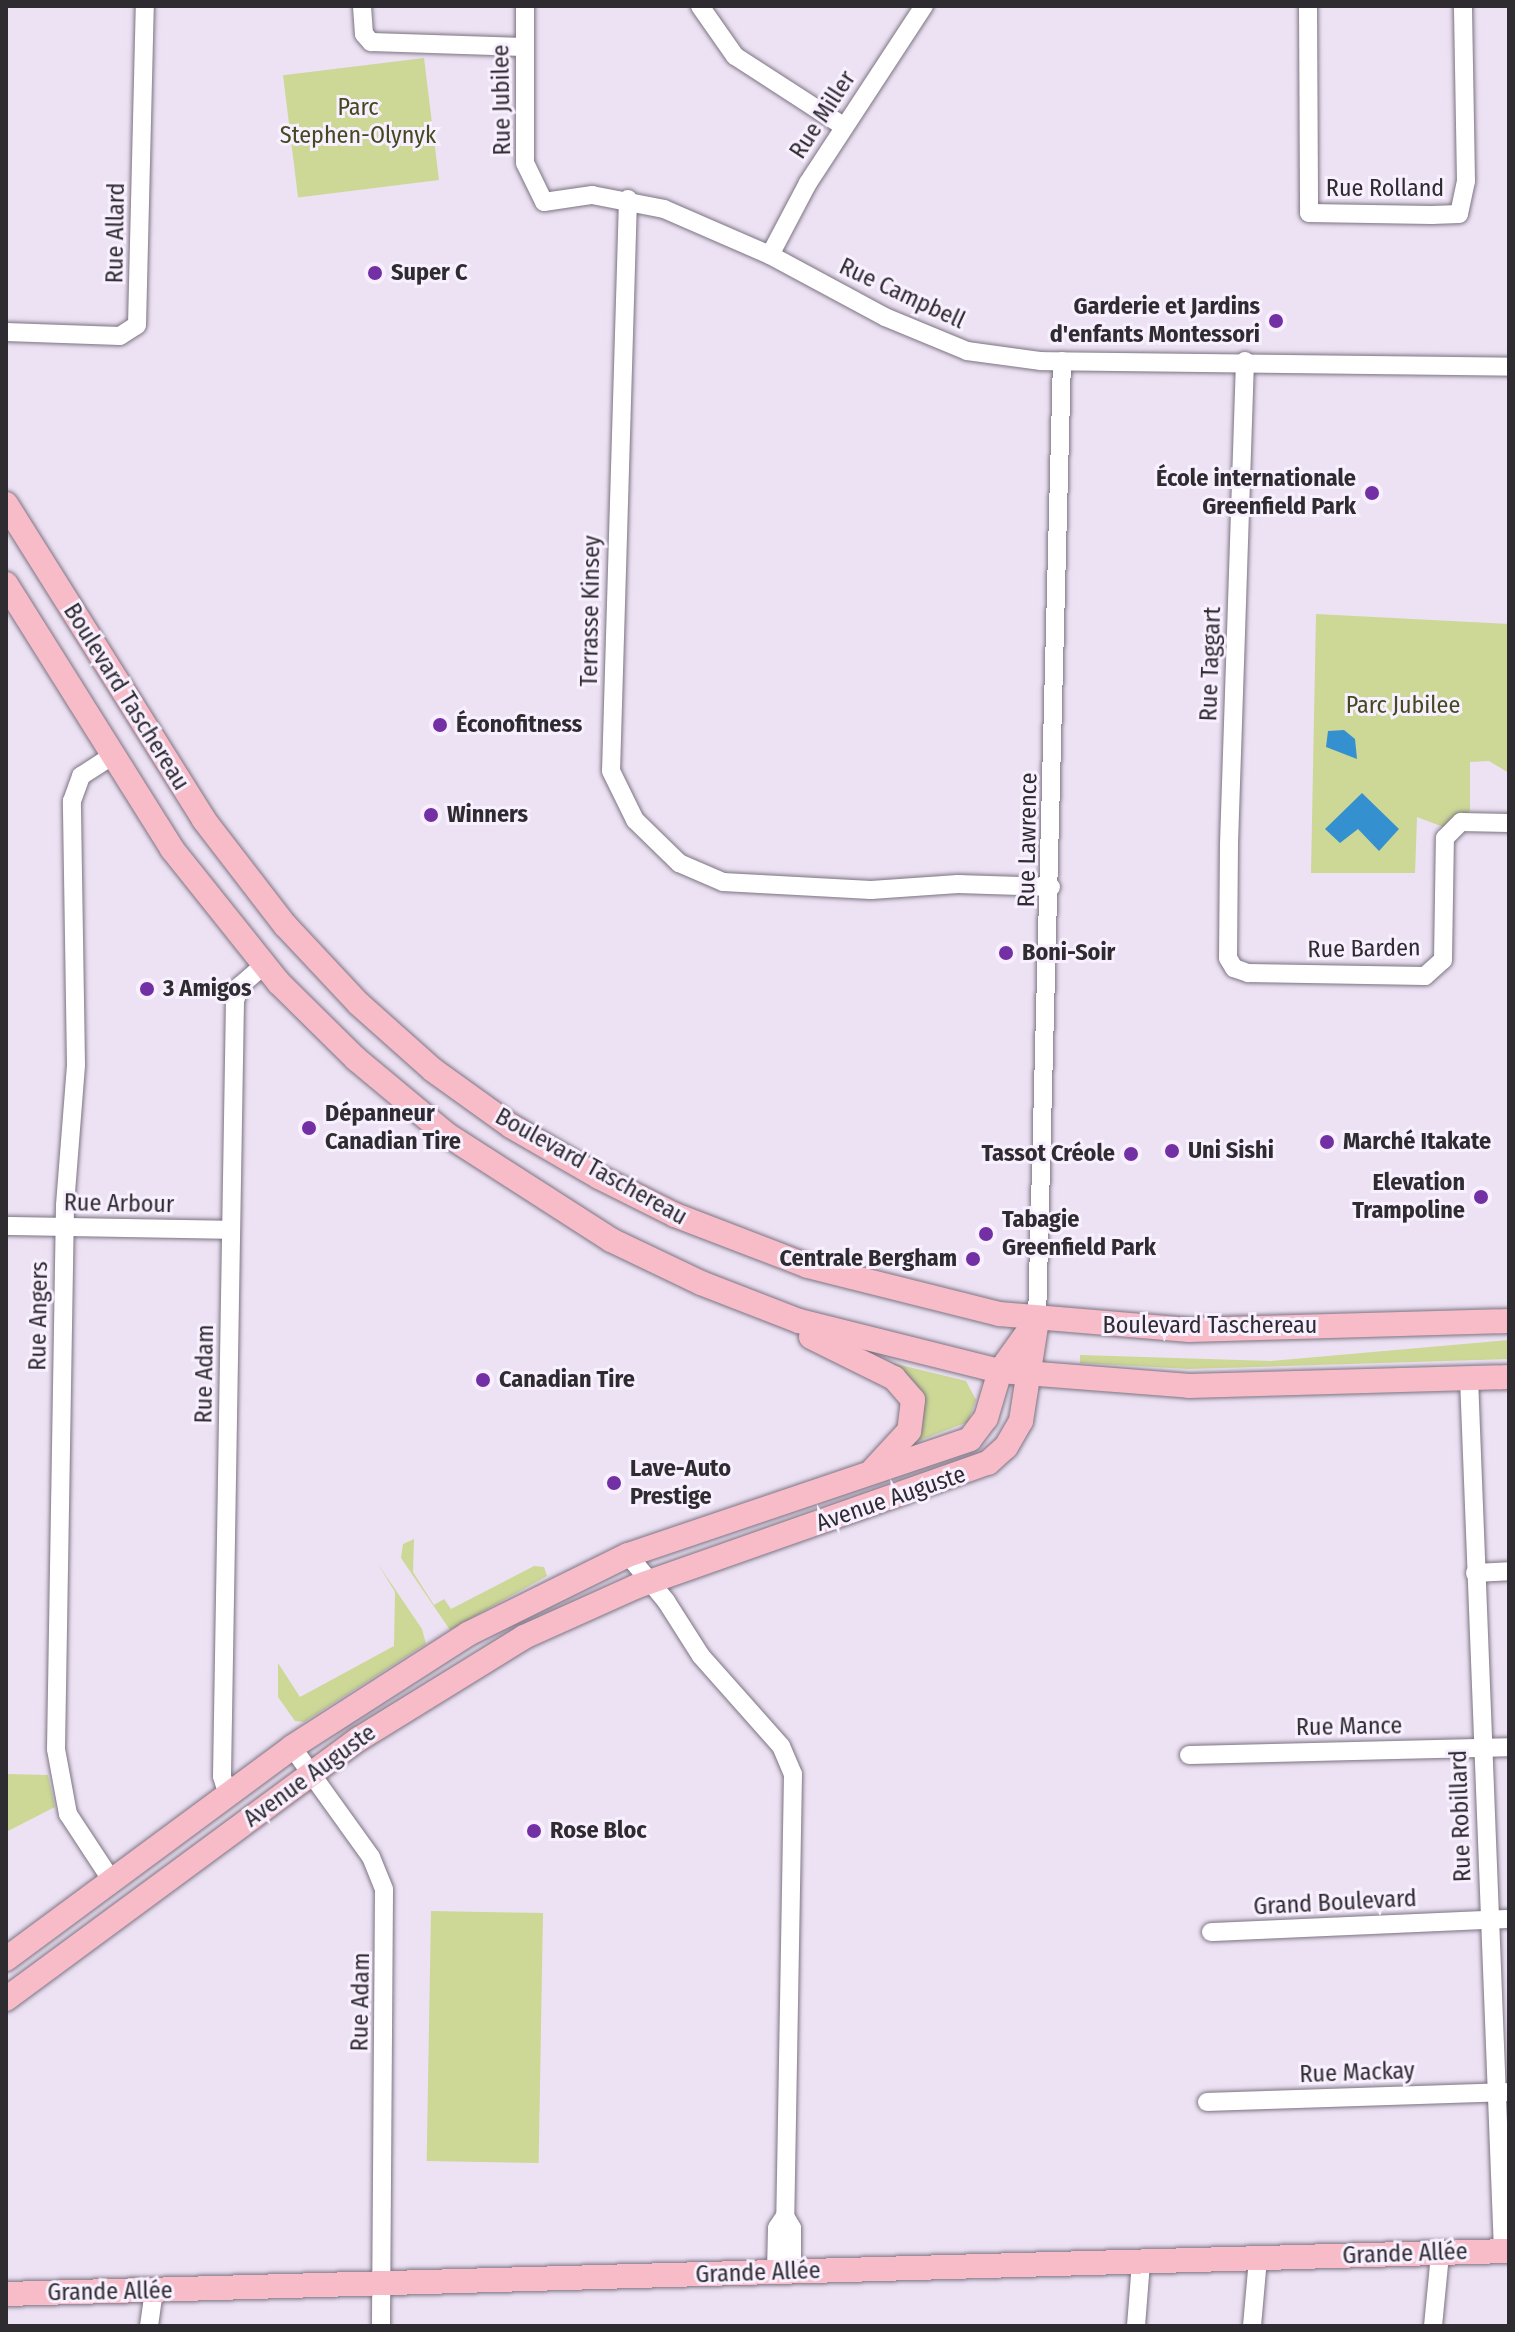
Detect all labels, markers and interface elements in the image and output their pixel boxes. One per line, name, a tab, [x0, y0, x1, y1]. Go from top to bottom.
street label: Rue Jubilee	[487, 44, 517, 156]
street label: Rue Miller	[784, 66, 862, 164]
park label: Parc Stephen-Olynyk	[280, 94, 436, 150]
street label: Rue Rolland	[1326, 175, 1444, 203]
street label: Rue Allard	[101, 182, 131, 284]
street label: Rue Campbell	[835, 252, 969, 336]
place label: Super C	[391, 259, 467, 287]
marker: Super C	[366, 264, 384, 282]
place label: Garderie et Jardins d'enfants Montessori	[1050, 293, 1260, 349]
marker: Garderie et Jardins d'enfants Montessori	[1267, 312, 1285, 330]
place label: École internationale Greenfield Park	[1156, 465, 1356, 521]
marker: École internationale Greenfield Park	[1363, 484, 1381, 502]
street label: Terrasse Kinsey	[575, 535, 607, 687]
street label: Boulevard Taschereau	[57, 598, 195, 796]
street label: Rue Taggart	[1195, 606, 1227, 722]
park label: Parc Jubilee	[1346, 692, 1460, 720]
place label: Éconofitness	[456, 711, 582, 739]
marker: Éconofitness	[431, 716, 449, 734]
street label: Rue Lawrence	[1012, 772, 1044, 908]
place label: Winners	[447, 801, 528, 829]
marker: Winners	[422, 806, 440, 824]
street label: Rue Barden	[1307, 934, 1421, 964]
place label: Boni-Soir	[1022, 939, 1115, 967]
marker: Boni-Soir	[997, 944, 1015, 962]
place label: 3 Amigos	[163, 975, 252, 1003]
marker: 3 Amigos	[138, 980, 156, 998]
place label: Dépanneur Canadian Tire	[325, 1100, 461, 1156]
street label: Boulevard Taschereau	[490, 1102, 692, 1232]
marker: Dépanneur Canadian Tire	[300, 1119, 318, 1137]
place label: Marché Itakate	[1343, 1128, 1491, 1156]
marker: Marché Itakate	[1318, 1133, 1336, 1151]
place label: Uni Sishi	[1188, 1137, 1274, 1165]
place label: Tassot Créole	[982, 1140, 1115, 1168]
marker: Uni Sishi	[1163, 1142, 1181, 1160]
marker: Tassot Créole	[1122, 1145, 1140, 1163]
place label: Elevation Trampoline	[1352, 1169, 1465, 1225]
marker: Elevation Trampoline	[1472, 1188, 1490, 1206]
street label: Rue Arbour	[64, 1189, 174, 1219]
place label: Tabagie Greenfield Park	[1002, 1206, 1156, 1262]
marker: Tabagie Greenfield Park	[977, 1225, 995, 1243]
place label: Centrale Bergham	[779, 1245, 957, 1273]
marker: Centrale Bergham	[964, 1250, 982, 1268]
street label: Rue Angers	[24, 1261, 54, 1371]
street label: Boulevard Taschereau	[1103, 1312, 1317, 1340]
street label: Rue Adam	[190, 1324, 220, 1424]
place label: Canadian Tire	[499, 1366, 635, 1394]
marker: Canadian Tire	[474, 1371, 492, 1389]
place label: Lave-Auto Prestige	[630, 1455, 731, 1511]
street label: Avenue Auguste	[813, 1460, 969, 1538]
marker: Lave-Auto Prestige	[605, 1474, 623, 1492]
street label: Rue Mance	[1296, 1712, 1402, 1742]
street label: Avenue Auguste	[238, 1718, 382, 1834]
street label: Rue Robillard	[1444, 1749, 1478, 1883]
place label: Rose Bloc	[550, 1817, 647, 1845]
marker: Rose Bloc	[525, 1822, 543, 1840]
street label: Grand Boulevard	[1253, 1884, 1417, 1922]
street label: Rue Adam	[346, 1952, 376, 2052]
street label: Rue Mackay	[1299, 2057, 1415, 2089]
street label: Grande Allée	[1342, 2237, 1468, 2271]
street label: Grande Allée	[695, 2256, 821, 2290]
street label: Grande Allée	[47, 2277, 173, 2307]

